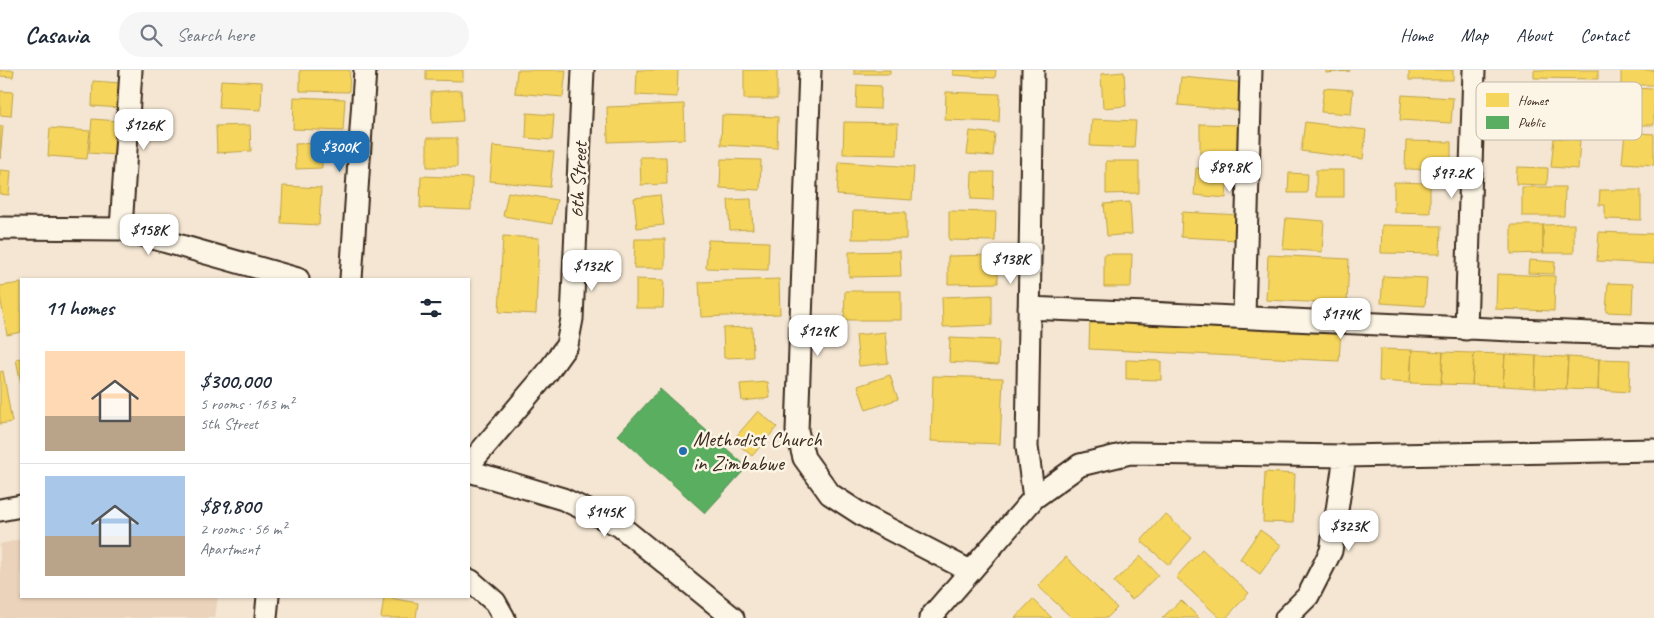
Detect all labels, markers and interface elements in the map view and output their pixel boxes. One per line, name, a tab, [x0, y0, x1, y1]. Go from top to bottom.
search box	[119, 12, 469, 57]
text: Casavia	[25, 20, 89, 50]
icon: search	[137, 21, 165, 49]
text: Search here	[177, 23, 254, 47]
text: Home	[1400, 24, 1433, 46]
text: Map	[1461, 24, 1488, 46]
text: About	[1516, 24, 1552, 46]
text: Contact	[1580, 24, 1629, 46]
legend	[1476, 82, 1642, 140]
text: Homes	[1518, 92, 1549, 109]
pin: $126K	[109, 108, 179, 151]
text: Public	[1518, 114, 1546, 131]
text: $126K	[125, 115, 163, 135]
pin: $300K	[305, 131, 375, 173]
text: $300K	[322, 137, 358, 157]
street label: 6th Street	[563, 139, 593, 219]
pin: $89.8K	[1189, 150, 1271, 193]
pin: $97.2K	[1411, 156, 1493, 199]
text: $89.8K	[1210, 157, 1250, 177]
text: $97.2K	[1432, 163, 1472, 183]
pin: $158K	[114, 214, 184, 256]
text: $158K	[131, 220, 167, 240]
pin: $138K	[976, 242, 1046, 285]
text: $138K	[993, 249, 1029, 269]
pin: $132K	[557, 250, 627, 292]
text: $132K	[574, 256, 610, 276]
icon: filters	[417, 294, 445, 322]
text: 11 homes	[45, 295, 114, 321]
pin: $174K	[1306, 298, 1376, 340]
text: $174K	[1323, 304, 1359, 324]
pin: $129K	[783, 314, 853, 357]
text: $129K	[800, 321, 836, 341]
text: $300,000	[200, 368, 270, 394]
icon: home	[85, 371, 145, 431]
text: 5 rooms · 163 m²	[200, 394, 294, 414]
text: 5th Street	[200, 414, 258, 434]
place label: Methodist Church in Zimbabwe	[693, 426, 822, 476]
marker: Methodist Church in Zimbabwe	[677, 445, 689, 457]
text: $89,800	[200, 493, 261, 519]
icon: home	[85, 496, 145, 556]
pin: $145K	[570, 496, 640, 538]
text: $145K	[587, 502, 623, 522]
pin: $323K	[1314, 510, 1384, 552]
text: $323K	[1331, 516, 1367, 536]
text: 2 rooms · 56 m²	[200, 519, 286, 539]
text: Apartment	[200, 539, 259, 559]

